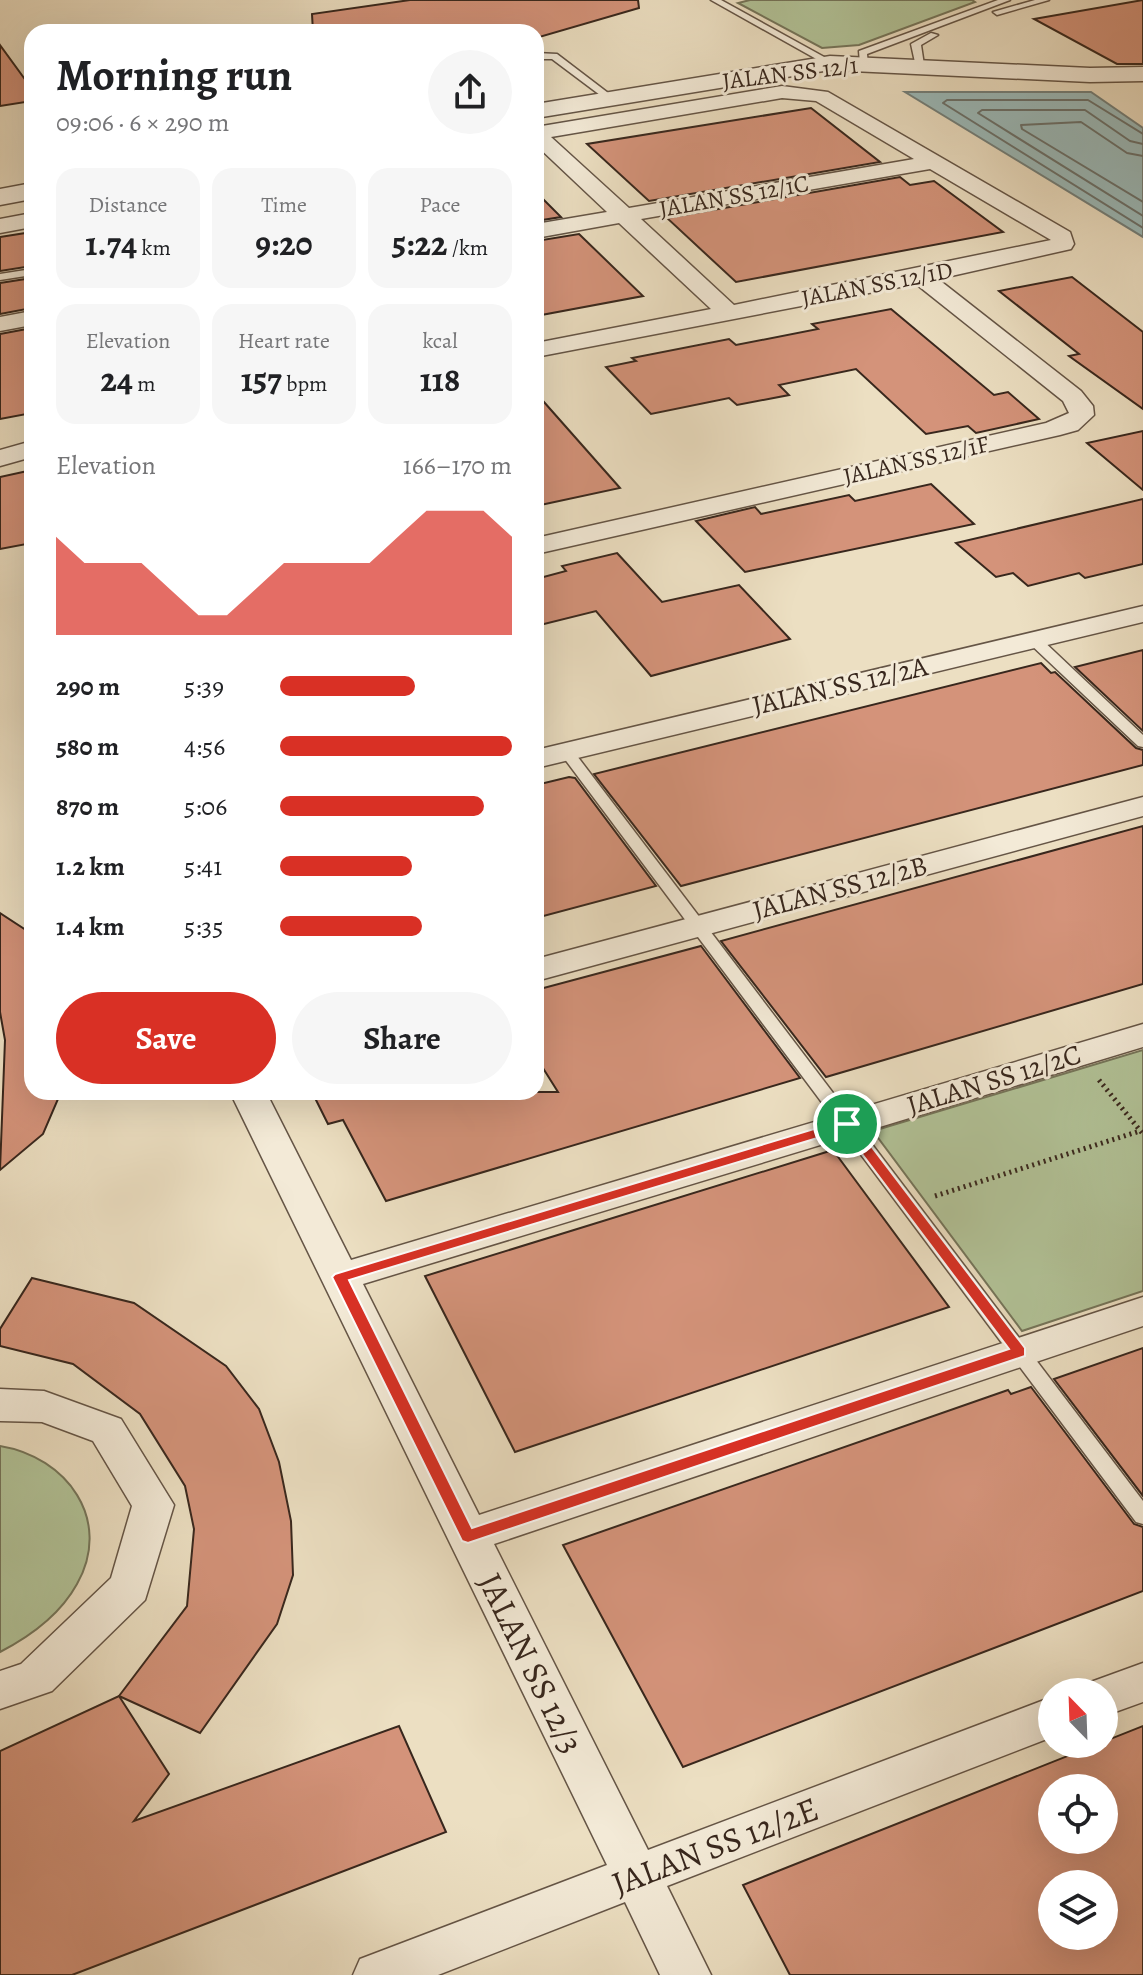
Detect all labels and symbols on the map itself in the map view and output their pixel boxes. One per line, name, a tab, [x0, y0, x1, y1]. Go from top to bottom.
street label: JALAN SS 12/1	[720, 49, 860, 97]
street label: JALAN SS 12/1C	[657, 167, 811, 225]
street label: JALAN SS 12/1D	[799, 254, 955, 314]
street label: JALAN SS 12/1F	[840, 428, 992, 492]
street label: JALAN SS 12/2A	[748, 647, 932, 725]
street label: JALAN SS 12/2B	[748, 846, 932, 930]
street label: JALAN SS 12/2C	[902, 1035, 1086, 1125]
pin	[813, 1090, 881, 1158]
street label: JALAN SS 12/3	[467, 1565, 595, 1761]
north arrow	[1038, 1678, 1118, 1758]
street label: JALAN SS 12/2E	[605, 1785, 825, 1907]

